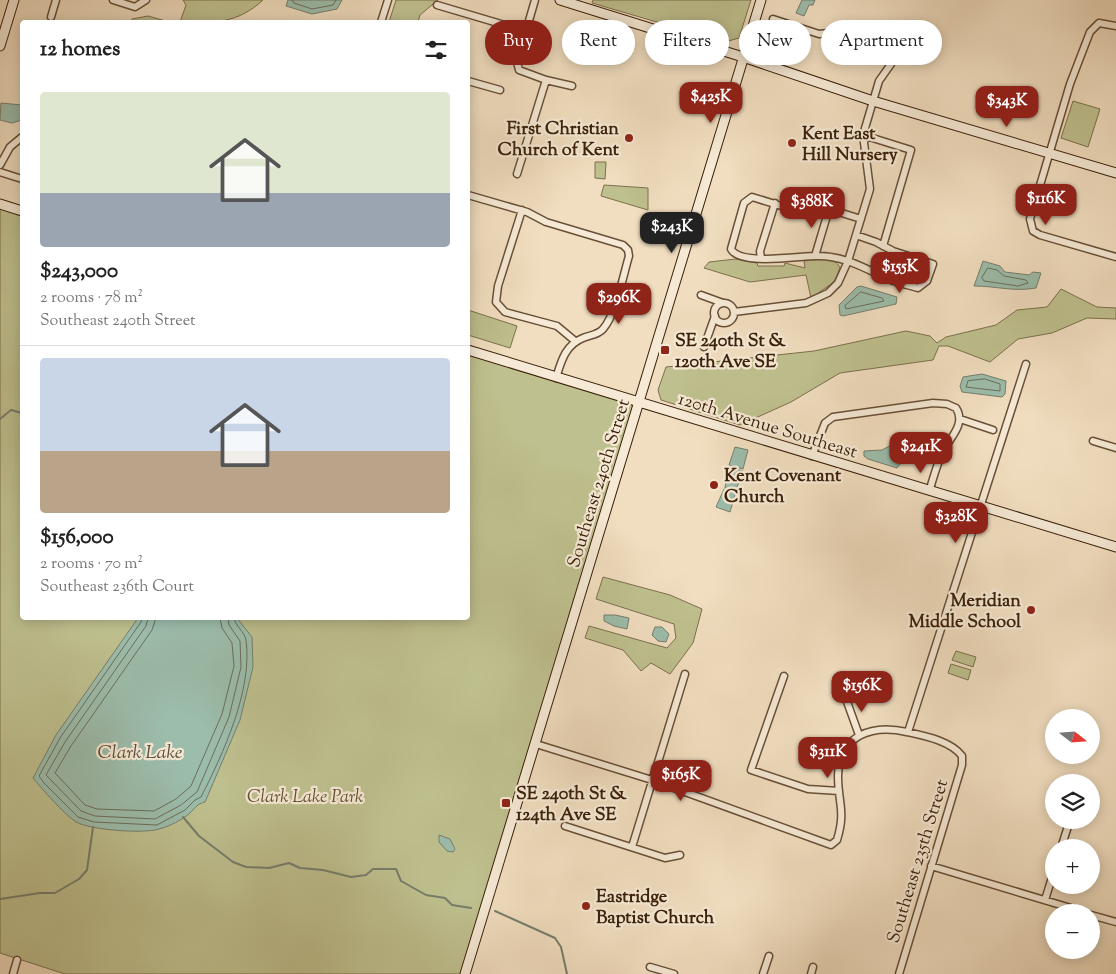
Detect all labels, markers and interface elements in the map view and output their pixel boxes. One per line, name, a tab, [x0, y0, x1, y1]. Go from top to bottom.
chip: Buy	[485, 20, 552, 65]
chip: Rent	[562, 20, 635, 65]
chip: Filters	[645, 20, 729, 65]
chip: New	[739, 20, 811, 65]
chip: Apartment	[821, 20, 942, 65]
text: 12 homes	[40, 35, 120, 65]
icon: filters	[422, 36, 450, 64]
pin: $425K	[676, 82, 746, 124]
text: $425K	[690, 86, 732, 109]
pin: $343K	[972, 86, 1042, 128]
text: $343K	[986, 90, 1028, 113]
place label: First Christian Church of Kent	[497, 117, 620, 164]
place label: Kent East Hill Nursery	[802, 122, 898, 169]
icon: home	[200, 125, 290, 215]
marker: First Christian Church of Kent	[623, 132, 635, 144]
marker: Kent East Hill Nursery	[786, 137, 798, 149]
pin: $116K	[1011, 184, 1081, 226]
pin: $388K	[777, 186, 847, 229]
text: $116K	[1027, 188, 1065, 211]
text: $388K	[791, 191, 833, 214]
pin: $243K	[637, 212, 707, 254]
text: $243K	[651, 216, 693, 239]
pin: $155K	[865, 252, 935, 294]
text: $155K	[882, 256, 918, 279]
text: $243,000	[40, 257, 118, 287]
pin: $296K	[584, 282, 654, 325]
text: 2 rooms · 78 m²	[40, 287, 143, 310]
text: $296K	[597, 287, 641, 310]
text: Southeast 240th Street	[40, 310, 196, 333]
place label: SE 240th St & 120th Ave SE	[675, 329, 786, 376]
marker: SE 240th St & 120th Ave SE	[659, 344, 671, 356]
street label: 120th Avenue Southeast	[675, 387, 860, 467]
icon: home	[200, 390, 290, 480]
street label: Southeast 240th Street	[562, 396, 638, 571]
pin: $241K	[886, 432, 956, 474]
text: $241K	[900, 436, 942, 459]
place label: Kent Covenant Church	[724, 464, 842, 511]
marker: Kent Covenant Church	[708, 479, 720, 491]
pin: $328K	[921, 502, 991, 544]
text: $328K	[935, 506, 977, 529]
text: $156,000	[40, 523, 114, 553]
text: 2 rooms · 70 m²	[40, 553, 143, 576]
text: Southeast 236th Court	[40, 576, 194, 599]
place label: Meridian Middle School	[908, 589, 1022, 636]
marker: Meridian Middle School	[1025, 604, 1037, 616]
pin: $156K	[827, 670, 897, 713]
text: $156K	[843, 675, 881, 698]
north arrow	[1045, 709, 1100, 764]
map controls	[1045, 709, 1100, 959]
pin: $311K	[793, 736, 863, 779]
water label: Clark Lake	[98, 740, 183, 767]
text: $311K	[809, 741, 847, 764]
pin: $165K	[646, 760, 716, 802]
text: $165K	[662, 764, 700, 787]
button: layers	[1045, 774, 1100, 829]
street label: Southeast 235th Street	[882, 776, 956, 947]
place label: SE 240th St & 124th Ave SE	[516, 782, 627, 829]
park label: Clark Lake Park	[247, 785, 363, 811]
marker: SE 240th St & 124th Ave SE	[500, 797, 512, 809]
button: +	[1045, 839, 1100, 894]
place label: Eastridge Baptist Church	[596, 885, 715, 932]
marker: Eastridge Baptist Church	[580, 900, 592, 912]
button: −	[1045, 904, 1100, 959]

